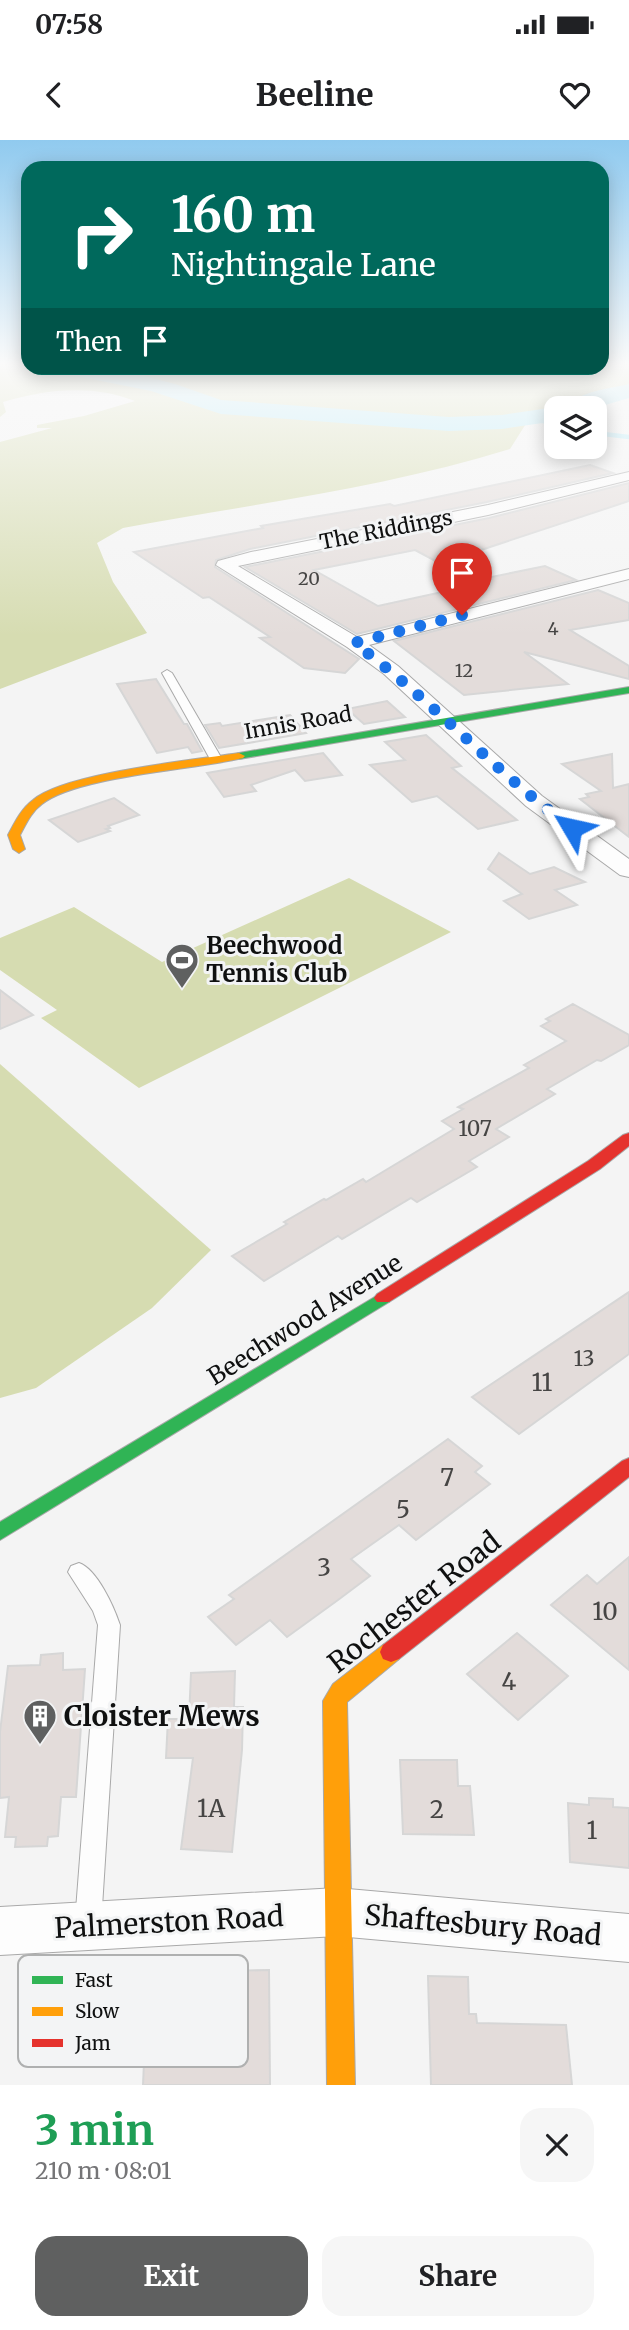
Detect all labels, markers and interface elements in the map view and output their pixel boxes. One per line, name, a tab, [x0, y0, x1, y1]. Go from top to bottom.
text: 07:58	[35, 8, 103, 41]
text: Beeline	[255, 75, 374, 115]
icon: back	[35, 76, 73, 114]
icon: heart	[556, 76, 594, 114]
text: 160 m	[171, 184, 315, 245]
icon: right	[56, 189, 147, 280]
text: Nightingale Lane	[171, 245, 436, 285]
icon: arrive	[136, 322, 174, 360]
text: Then	[56, 325, 122, 358]
map controls	[544, 396, 607, 459]
button: layers	[544, 396, 607, 459]
street label: The Riddings	[317, 503, 455, 556]
pin	[432, 543, 492, 615]
icon: arrive	[443, 554, 481, 592]
house number: 20	[298, 567, 320, 590]
house number: 4	[547, 617, 559, 640]
house number: 12	[455, 659, 473, 682]
street label: Innis Road	[242, 700, 354, 745]
position arrow	[535, 791, 609, 865]
place label: Beechwood Tennis Club	[206, 930, 347, 989]
sports icon: Beechwood Tennis Club	[163, 941, 201, 990]
house number: 107	[458, 1115, 492, 1142]
street label: Beechwood Avenue	[202, 1247, 408, 1392]
house number: 13	[574, 1345, 594, 1372]
house number: 11	[532, 1367, 553, 1398]
house number: 7	[440, 1462, 454, 1493]
house number: 5	[396, 1494, 410, 1525]
street label: Rochester Road	[320, 1523, 508, 1681]
house number: 3	[317, 1552, 331, 1583]
house number: 10	[592, 1596, 618, 1627]
house number: 4	[502, 1666, 517, 1697]
building icon: Cloister Mews	[21, 1697, 59, 1746]
place label: Cloister Mews	[64, 1698, 260, 1734]
house number: 1A	[197, 1793, 226, 1824]
house number: 2	[430, 1794, 444, 1825]
house number: 1	[587, 1815, 598, 1846]
street label: Shaftesbury Road	[363, 1897, 603, 1953]
street label: Palmerston Road	[53, 1898, 285, 1946]
legend	[18, 1955, 248, 2067]
text: Fast	[75, 1968, 113, 1992]
text: Slow	[75, 1999, 120, 2023]
text: Jam	[74, 2031, 111, 2055]
text: 3 min	[35, 2104, 154, 2156]
button: close	[520, 2108, 594, 2182]
text: 210 m · 08:01	[35, 2156, 171, 2185]
button: Exit	[35, 2236, 308, 2316]
button: Share	[322, 2236, 594, 2316]

